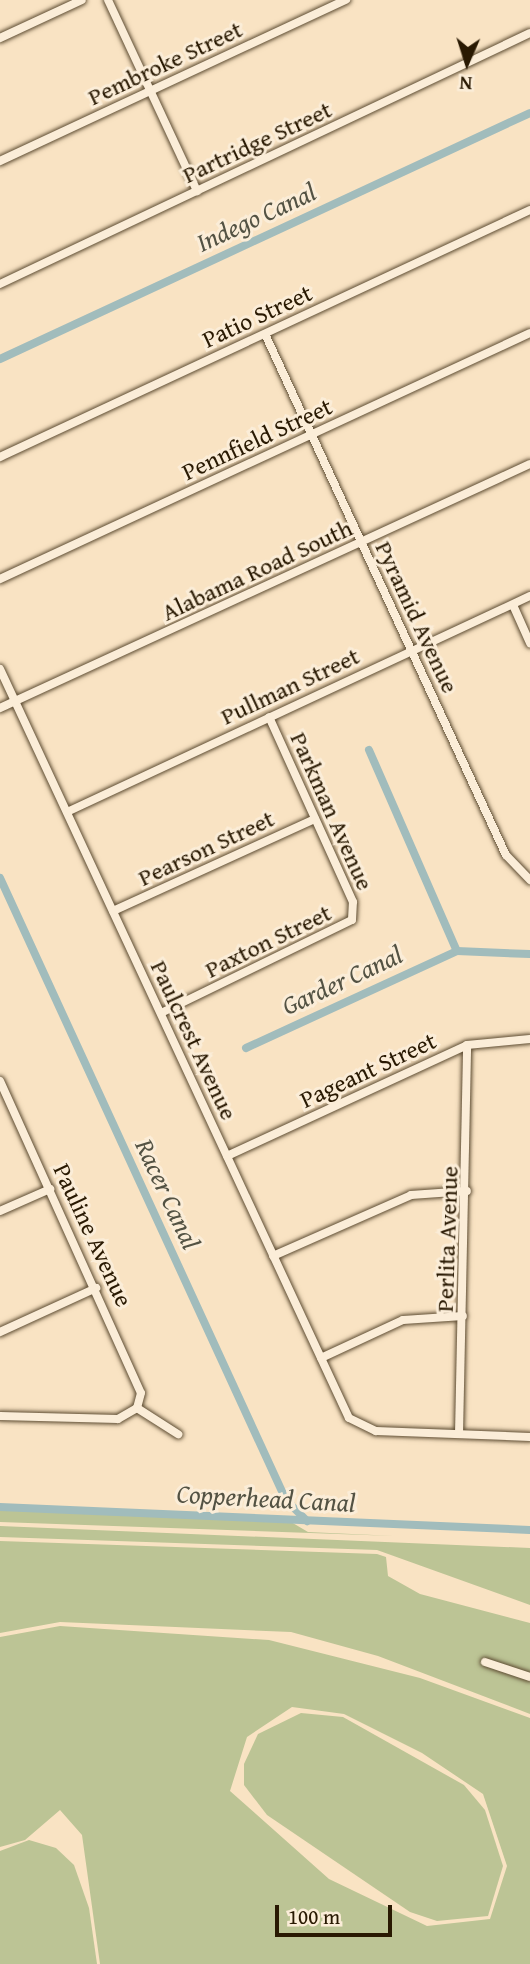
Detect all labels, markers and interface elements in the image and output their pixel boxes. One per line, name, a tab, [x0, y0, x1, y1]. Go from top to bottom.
street label: Pembroke Street	[83, 15, 247, 111]
north arrow	[432, 28, 502, 98]
text: N	[459, 70, 473, 98]
street label: Partridge Street	[178, 95, 336, 189]
water label: Indego Canal	[191, 176, 321, 258]
street label: Patio Street	[198, 278, 316, 354]
street label: Pennfield Street	[177, 392, 337, 486]
street label: Alabama Road South	[157, 513, 357, 627]
street label: Pyramid Avenue	[369, 537, 465, 697]
street label: Pullman Street	[216, 641, 364, 731]
street label: Parkman Avenue	[284, 728, 380, 894]
street label: Pearson Street	[133, 804, 279, 892]
street label: Paxton Street	[200, 898, 336, 984]
water label: Garder Canal	[277, 939, 407, 1021]
street label: Paulcrest Avenue	[145, 956, 243, 1124]
street label: Pageant Street	[295, 1026, 441, 1114]
water label: Racer Canal	[129, 1134, 207, 1254]
street label: Pauline Avenue	[47, 1159, 139, 1311]
street label: Perlita Avenue	[430, 1165, 464, 1313]
water label: Copperhead Canal	[176, 1478, 356, 1518]
scale bar	[278, 1890, 395, 1934]
text: 100 m	[288, 1901, 340, 1932]

